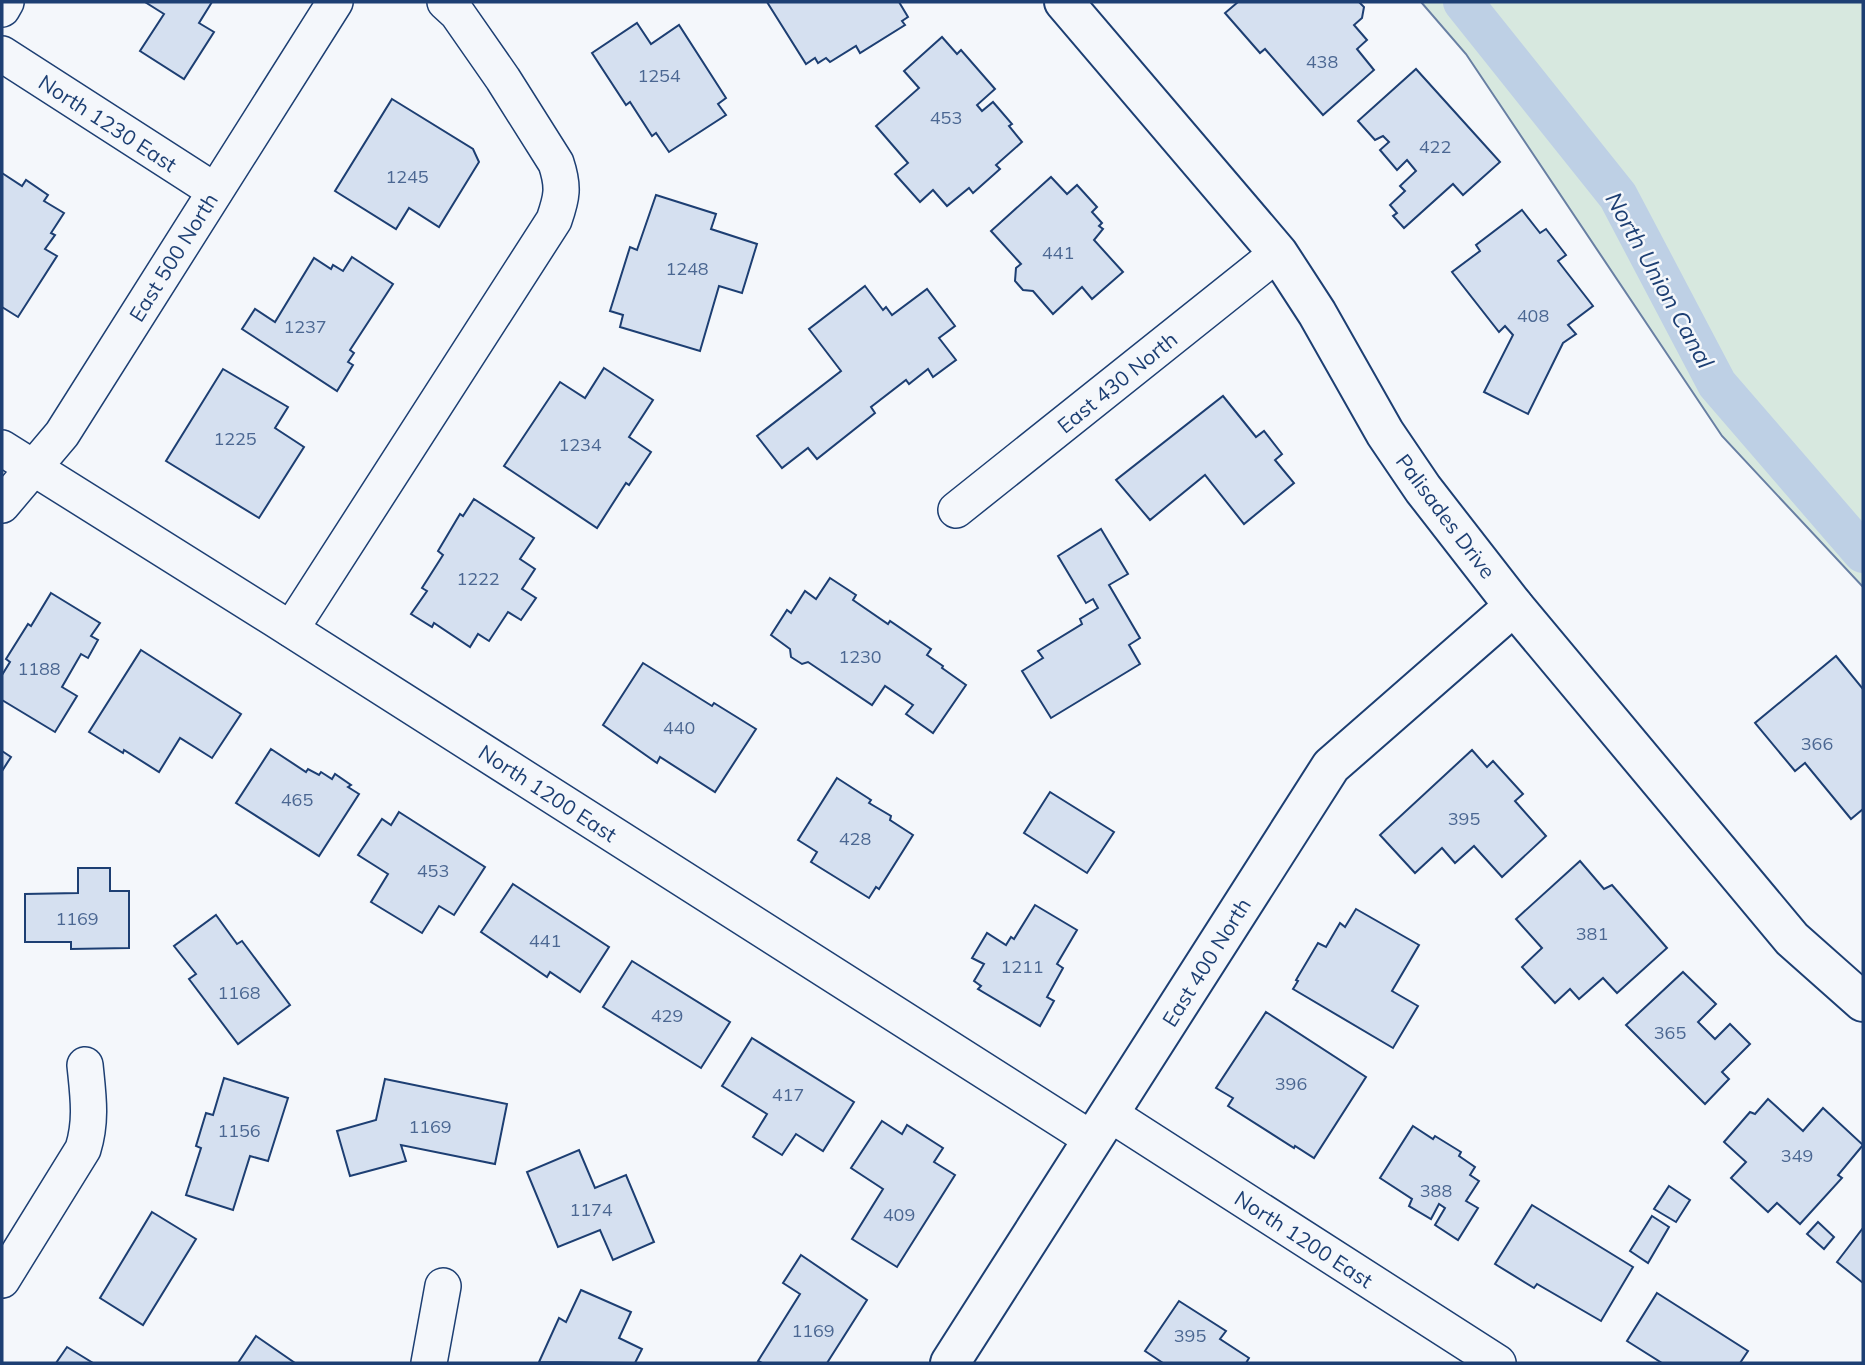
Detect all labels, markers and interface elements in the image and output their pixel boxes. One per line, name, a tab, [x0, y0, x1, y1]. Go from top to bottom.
house number: 438	[1306, 50, 1338, 73]
house number: 1254	[637, 64, 681, 87]
street label: North 1230 East	[34, 69, 182, 177]
house number: 453	[930, 106, 962, 129]
house number: 422	[1419, 135, 1451, 158]
house number: 1245	[385, 165, 429, 188]
water label: North Union Canal	[1600, 187, 1721, 374]
street label: East 500 North	[123, 188, 223, 326]
house number: 441	[1042, 241, 1074, 264]
house number: 1248	[665, 257, 709, 280]
house number: 408	[1517, 304, 1549, 327]
house number: 1237	[283, 315, 327, 338]
street label: East 430 North	[1052, 326, 1182, 438]
house number: 1225	[213, 427, 257, 450]
house number: 1234	[558, 433, 602, 456]
street label: Palisades Drive	[1391, 449, 1501, 583]
house number: 1222	[456, 567, 500, 590]
house number: 1230	[838, 645, 882, 668]
house number: 1188	[17, 657, 61, 680]
house number: 440	[663, 716, 695, 739]
house number: 366	[1801, 732, 1833, 755]
street label: North 1200 East	[474, 739, 622, 847]
house number: 465	[281, 788, 313, 811]
house number: 395	[1448, 807, 1480, 830]
house number: 428	[839, 827, 871, 850]
house number: 453	[417, 859, 449, 882]
street label: East 400 North	[1156, 893, 1256, 1031]
house number: 1169	[55, 907, 99, 930]
house number: 381	[1576, 922, 1608, 945]
house number: 441	[529, 929, 561, 952]
house number: 1211	[1000, 955, 1044, 978]
house number: 1168	[217, 981, 261, 1004]
house number: 429	[651, 1004, 683, 1027]
house number: 365	[1654, 1021, 1686, 1044]
house number: 396	[1275, 1072, 1307, 1095]
house number: 417	[772, 1083, 804, 1106]
house number: 1169	[408, 1115, 452, 1138]
house number: 1156	[217, 1119, 261, 1142]
house number: 349	[1781, 1144, 1813, 1167]
house number: 388	[1420, 1179, 1452, 1202]
street label: North 1200 East	[1230, 1185, 1378, 1293]
house number: 1174	[569, 1198, 613, 1221]
house number: 409	[883, 1203, 915, 1226]
house number: 1169	[791, 1319, 835, 1342]
house number: 395	[1174, 1324, 1206, 1347]

